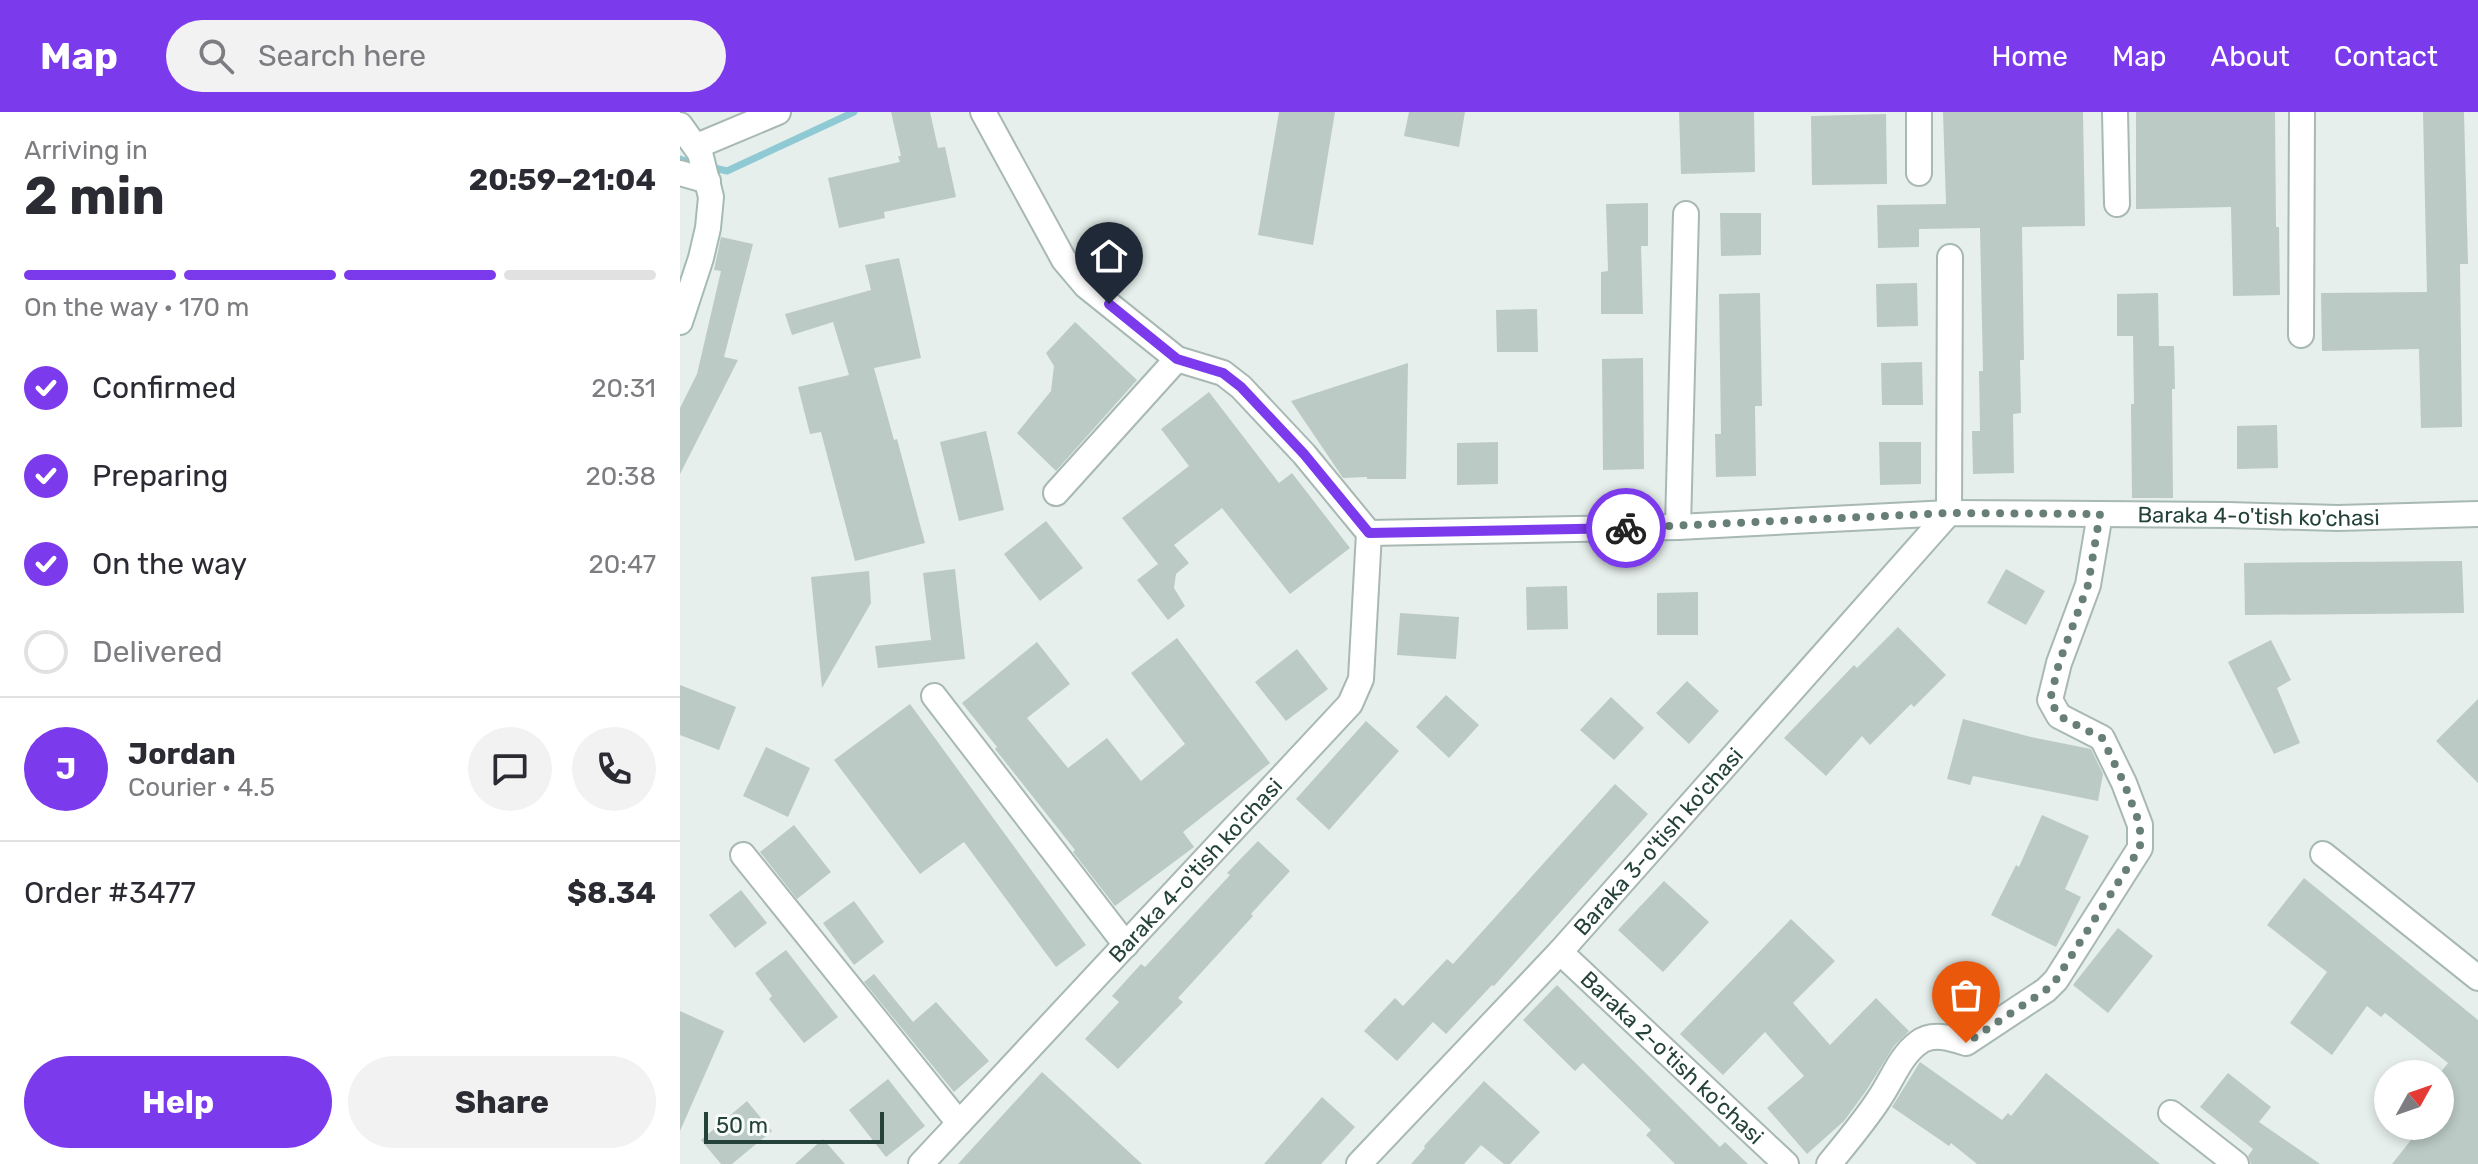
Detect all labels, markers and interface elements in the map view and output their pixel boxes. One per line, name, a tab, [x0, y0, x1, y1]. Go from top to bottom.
search box	[166, 20, 726, 92]
text: Map	[40, 33, 118, 79]
icon: search	[194, 34, 238, 78]
text: Search here	[258, 38, 426, 74]
text: Home	[1991, 40, 2068, 73]
text: Map	[2112, 40, 2166, 73]
text: About	[2210, 40, 2290, 73]
text: Contact	[2334, 40, 2438, 73]
text: Arriving in	[24, 135, 148, 166]
text: 20:59–21:04	[469, 162, 656, 198]
text: 2 min	[24, 165, 165, 227]
pin	[1075, 222, 1143, 304]
icon: home	[1087, 234, 1131, 278]
text: On the way · 170 m	[24, 292, 249, 323]
icon: check	[24, 366, 68, 410]
text: Confirmed	[92, 370, 236, 406]
text: 20:31	[591, 373, 656, 404]
icon: check	[24, 454, 68, 498]
text: Preparing	[92, 458, 228, 494]
text: 20:38	[585, 461, 656, 492]
courier	[1586, 488, 1666, 568]
street label: Baraka 4-o'tish ko'chasi	[2137, 501, 2380, 532]
icon: bike	[1604, 506, 1648, 550]
icon: check	[24, 542, 68, 586]
text: On the way	[92, 546, 247, 582]
text: 20:47	[589, 549, 656, 580]
text: Delivered	[92, 634, 223, 670]
button: chat	[468, 727, 552, 811]
button: phone	[572, 727, 656, 811]
text: Jordan	[128, 736, 236, 772]
street label: Baraka 3-o'tish ko'chasi	[1568, 742, 1749, 941]
text: J	[56, 751, 76, 787]
text: Courier · 4.5	[128, 772, 275, 803]
street label: Baraka 4-o'tish ko'chasi	[1103, 773, 1288, 968]
text: Order #3477	[24, 875, 196, 911]
text: $8.34	[567, 875, 656, 911]
pin	[1932, 961, 2000, 1043]
street label: Baraka 2-o'tish ko'chasi	[1575, 965, 1769, 1150]
icon: bag	[1944, 973, 1988, 1017]
button: Help	[24, 1056, 332, 1148]
button: Share	[348, 1056, 656, 1148]
north arrow	[2374, 1060, 2454, 1140]
map controls	[2374, 1060, 2454, 1140]
scale bar	[704, 1108, 884, 1144]
text: 50 m	[716, 1112, 768, 1139]

